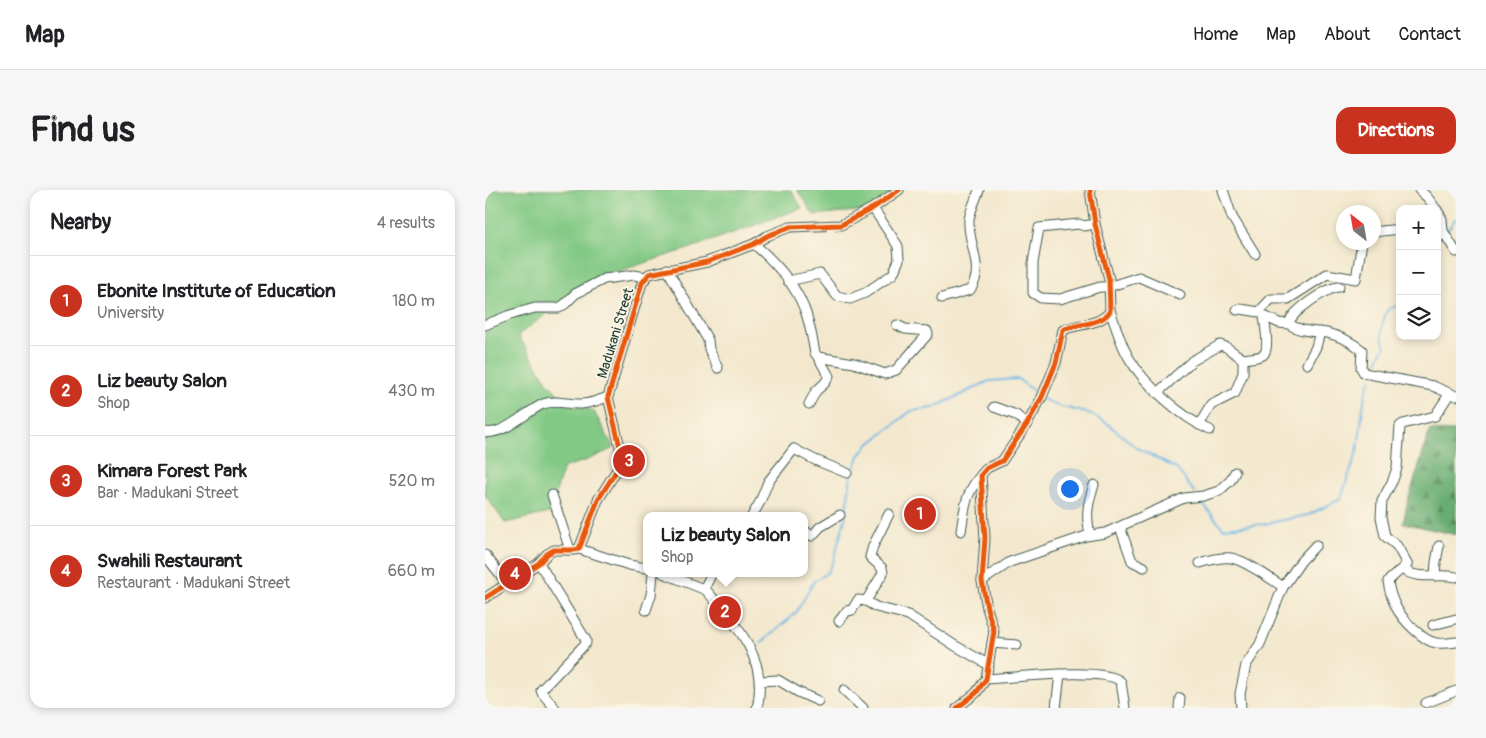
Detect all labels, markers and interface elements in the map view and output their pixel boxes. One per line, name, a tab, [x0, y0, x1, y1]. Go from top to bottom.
text: Map	[25, 20, 65, 49]
text: Home	[1193, 23, 1238, 46]
text: Map	[1266, 23, 1296, 46]
text: About	[1324, 23, 1370, 46]
text: Contact	[1398, 23, 1461, 46]
button: Directions	[1336, 107, 1456, 154]
text: Find us	[30, 108, 135, 152]
north arrow	[1336, 205, 1381, 250]
map controls	[1396, 205, 1441, 340]
button: +	[1396, 205, 1441, 250]
text: Nearby	[50, 209, 111, 236]
text: 4 results	[377, 213, 435, 233]
button: −	[1396, 250, 1441, 295]
text: Ebonite Institute of Education	[97, 279, 336, 303]
street label: Madukani Street	[594, 285, 637, 381]
text: 1	[63, 291, 69, 311]
text: 180 m	[392, 291, 435, 311]
button: layers	[1396, 295, 1441, 340]
text: University	[97, 303, 164, 323]
text: Liz beauty Salon	[97, 369, 227, 393]
text: 2	[62, 381, 70, 401]
text: 430 m	[388, 381, 435, 401]
text: Shop	[97, 393, 130, 413]
pin: 3	[613, 442, 645, 480]
text: Kimara Forest Park	[97, 459, 247, 483]
text: 3	[62, 471, 70, 491]
text: 520 m	[389, 471, 435, 491]
your location	[1057, 476, 1083, 502]
text: Bar · Madukani Street	[97, 483, 239, 503]
pin: 1	[904, 495, 936, 533]
popup	[643, 512, 808, 577]
text: Liz beauty Salon	[661, 523, 790, 547]
text: Shop	[661, 547, 694, 567]
text: Swahili Restaurant	[97, 549, 242, 573]
pin: 4	[499, 555, 531, 593]
text: 4	[61, 561, 71, 581]
text: 660 m	[388, 561, 435, 581]
text: Restaurant · Madukani Street	[97, 573, 290, 593]
pin: 2	[709, 593, 741, 631]

